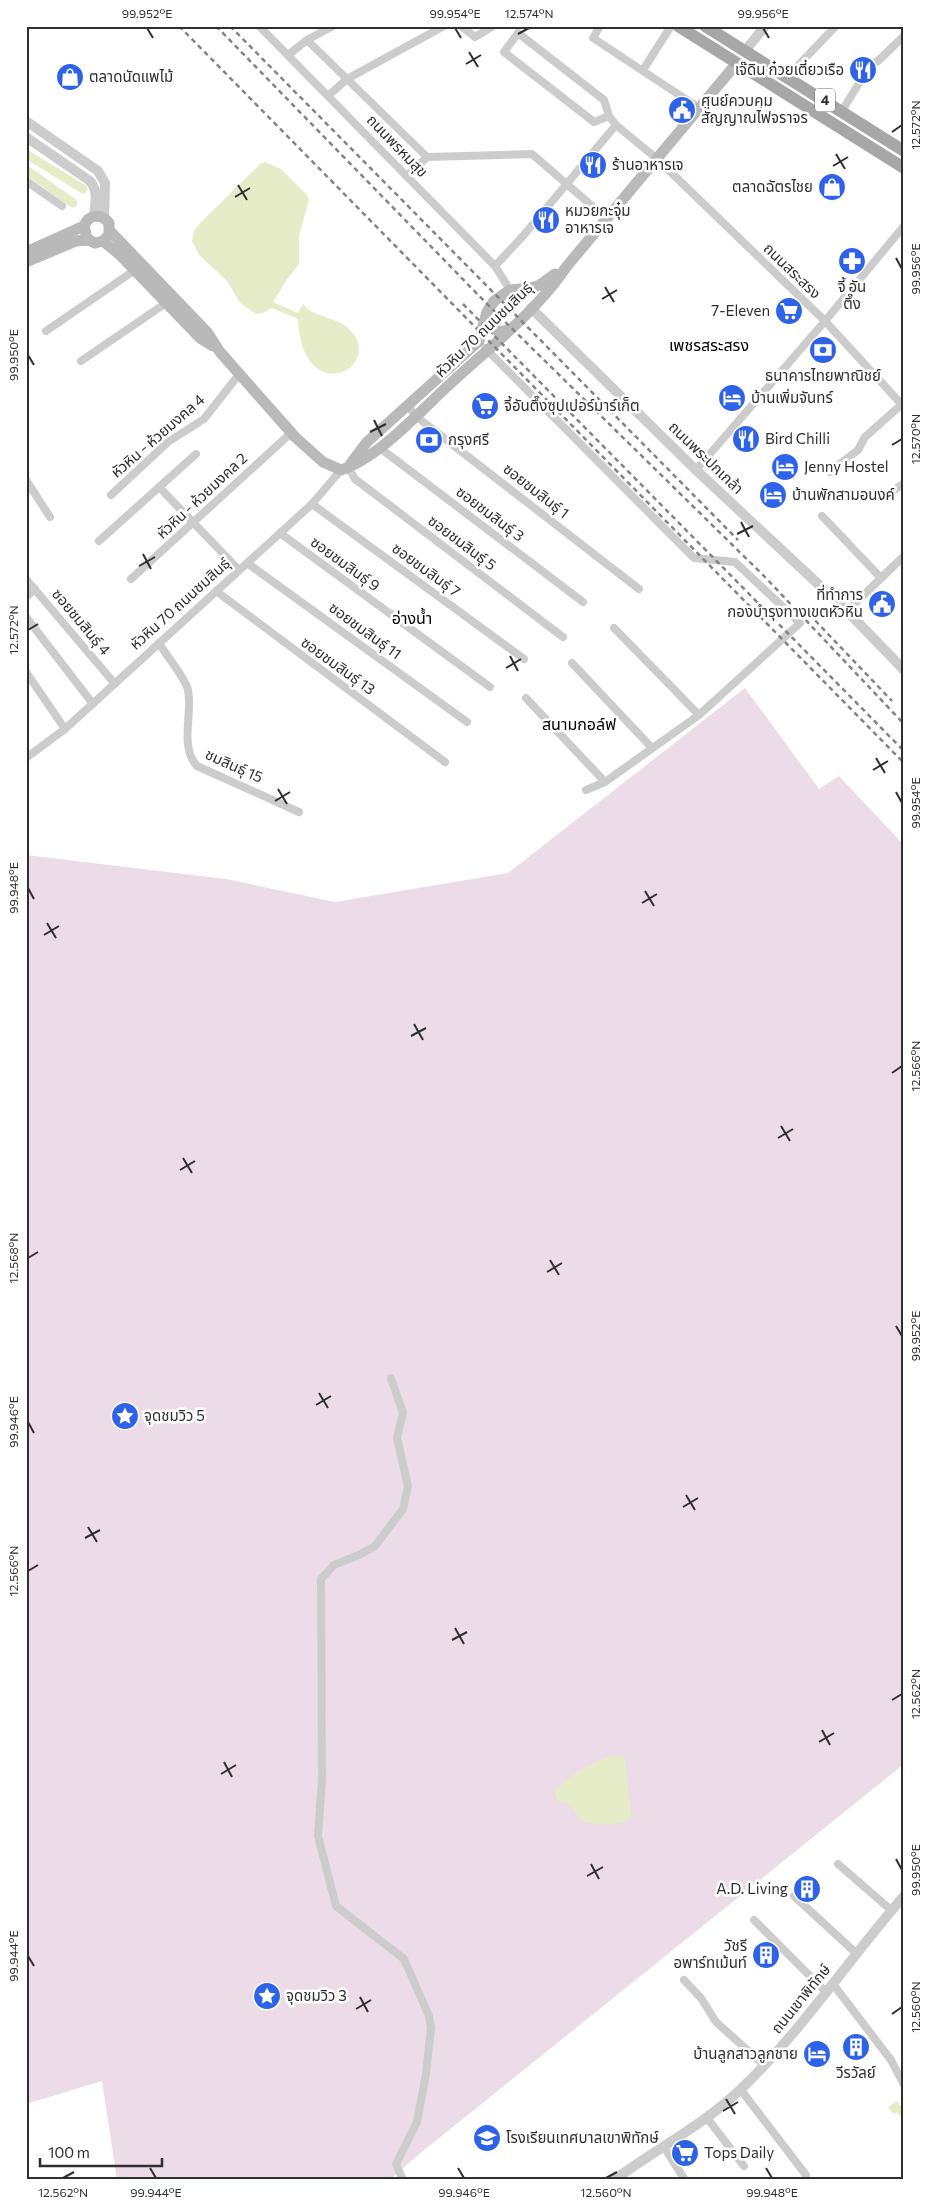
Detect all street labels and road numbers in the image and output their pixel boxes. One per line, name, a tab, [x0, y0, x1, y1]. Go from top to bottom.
road number: 4	[815, 88, 835, 112]
street label: ถนนพรหมสุข	[363, 110, 432, 181]
street label: ถนนสระสรง	[760, 239, 825, 302]
street label: หัวหิน 70 ถนนชมสินธุ์	[431, 278, 537, 381]
street label: หัวหิน - ห้วยมงคล 4	[107, 390, 208, 481]
street label: ถนนพระปกเกล้า	[666, 417, 748, 497]
street label: หัวหิน - ห้วยมงคล 2	[152, 449, 250, 542]
street label: ซอยชมสินธุ์ 1	[500, 459, 573, 522]
street label: ซอยชมสินธุ์ 3	[452, 482, 528, 545]
street label: ซอยชมสินธุ์ 5	[424, 511, 500, 574]
street label: ซอยชมสินธุ์ 9	[307, 532, 384, 595]
street label: ซอยชมสินธุ์ 7	[388, 538, 464, 601]
street label: หัวหิน 70 ถนนชมสินธุ์	[126, 553, 234, 654]
street label: ซอยชมสินธุ์ 4	[48, 584, 115, 659]
street label: ซอยชมสินธุ์ 11	[325, 598, 405, 663]
street label: ซอยชมสินธุ์ 13	[297, 632, 379, 699]
street label: ชมสินธุ์ 15	[202, 744, 266, 787]
street label: ถนนเขาพิทักษ์	[767, 1960, 834, 2037]

